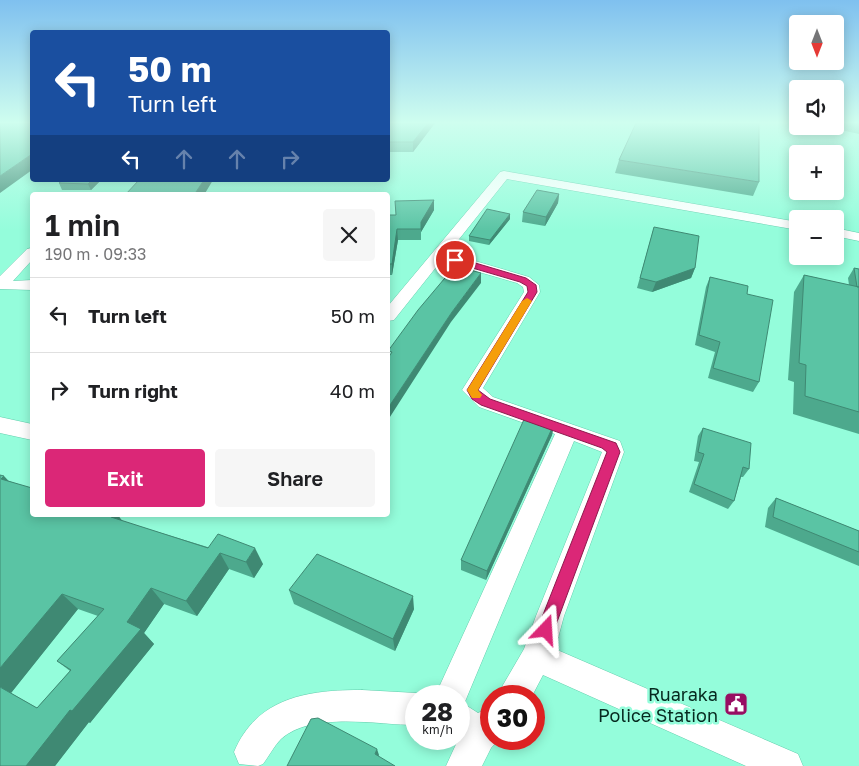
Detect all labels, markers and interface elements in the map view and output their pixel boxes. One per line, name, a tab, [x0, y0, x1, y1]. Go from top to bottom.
north arrow	[789, 15, 844, 70]
map controls	[789, 15, 844, 265]
text: 50 m	[128, 48, 211, 90]
icon: left	[45, 50, 110, 115]
button: sound	[789, 80, 844, 135]
text: Turn left	[128, 90, 217, 117]
icon: left	[117, 145, 145, 173]
icon: ahead	[170, 145, 198, 173]
icon: ahead	[223, 145, 251, 173]
icon: right	[276, 145, 304, 173]
button: +	[789, 145, 844, 200]
text: 1 min	[45, 207, 120, 243]
button: close	[323, 209, 375, 261]
button: −	[789, 210, 844, 265]
pin	[434, 239, 476, 281]
text: 190 m · 09:33	[45, 244, 146, 264]
icon: arrive	[441, 246, 469, 274]
icon: left	[45, 301, 73, 329]
text: Turn left	[88, 304, 167, 327]
text: 50 m	[331, 304, 375, 327]
icon: right	[45, 376, 73, 404]
text: Turn right	[88, 379, 178, 402]
text: 40 m	[330, 379, 375, 402]
button: Exit	[45, 449, 205, 507]
button: Share	[215, 449, 375, 507]
position arrow	[519, 603, 571, 655]
place label: Ruaraka Police Station	[598, 683, 718, 726]
speed limit sign: 30	[480, 685, 545, 750]
public building icon: Ruaraka Police Station	[723, 691, 749, 717]
text: 28	[422, 696, 453, 727]
text: km/h	[422, 722, 453, 737]

